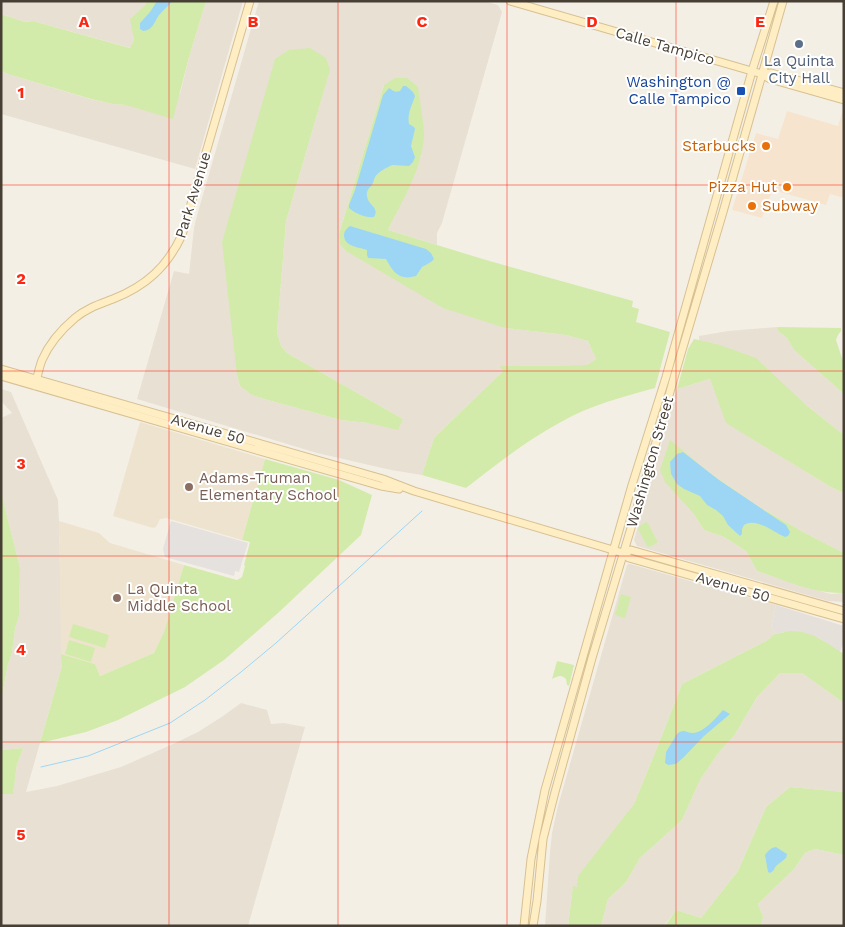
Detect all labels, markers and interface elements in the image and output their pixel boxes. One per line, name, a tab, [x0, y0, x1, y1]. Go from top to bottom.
text: A	[79, 12, 90, 31]
text: B	[248, 12, 259, 31]
text: C	[417, 12, 428, 31]
text: D	[586, 12, 598, 31]
text: E	[755, 12, 765, 31]
street label: Calle Tampico	[613, 23, 717, 69]
marker: La Quinta City Hall	[793, 38, 805, 50]
place label: La Quinta City Hall	[764, 52, 835, 87]
place label: Washington @ Calle Tampico	[626, 73, 731, 108]
text: 1	[18, 83, 24, 102]
marker: Washington @ Calle Tampico	[735, 85, 747, 97]
place label: Starbucks	[682, 137, 756, 155]
marker: Starbucks	[760, 140, 772, 152]
street label: Park Avenue	[171, 150, 215, 240]
place label: Pizza Hut	[708, 178, 778, 196]
marker: Pizza Hut	[781, 181, 793, 193]
place label: Subway	[762, 197, 818, 215]
marker: Subway	[746, 200, 758, 212]
text: 2	[16, 269, 26, 288]
street label: Washington Street	[623, 394, 678, 530]
street label: Avenue 50	[169, 410, 247, 448]
text: 3	[16, 454, 26, 473]
place label: Adams-Truman Elementary School	[199, 469, 338, 504]
marker: Adams-Truman Elementary School	[183, 481, 195, 493]
street label: Avenue 50	[694, 568, 772, 606]
place label: La Quinta Middle School	[127, 580, 231, 615]
marker: La Quinta Middle School	[111, 592, 123, 604]
text: 4	[16, 640, 26, 659]
text: 5	[16, 825, 26, 844]

